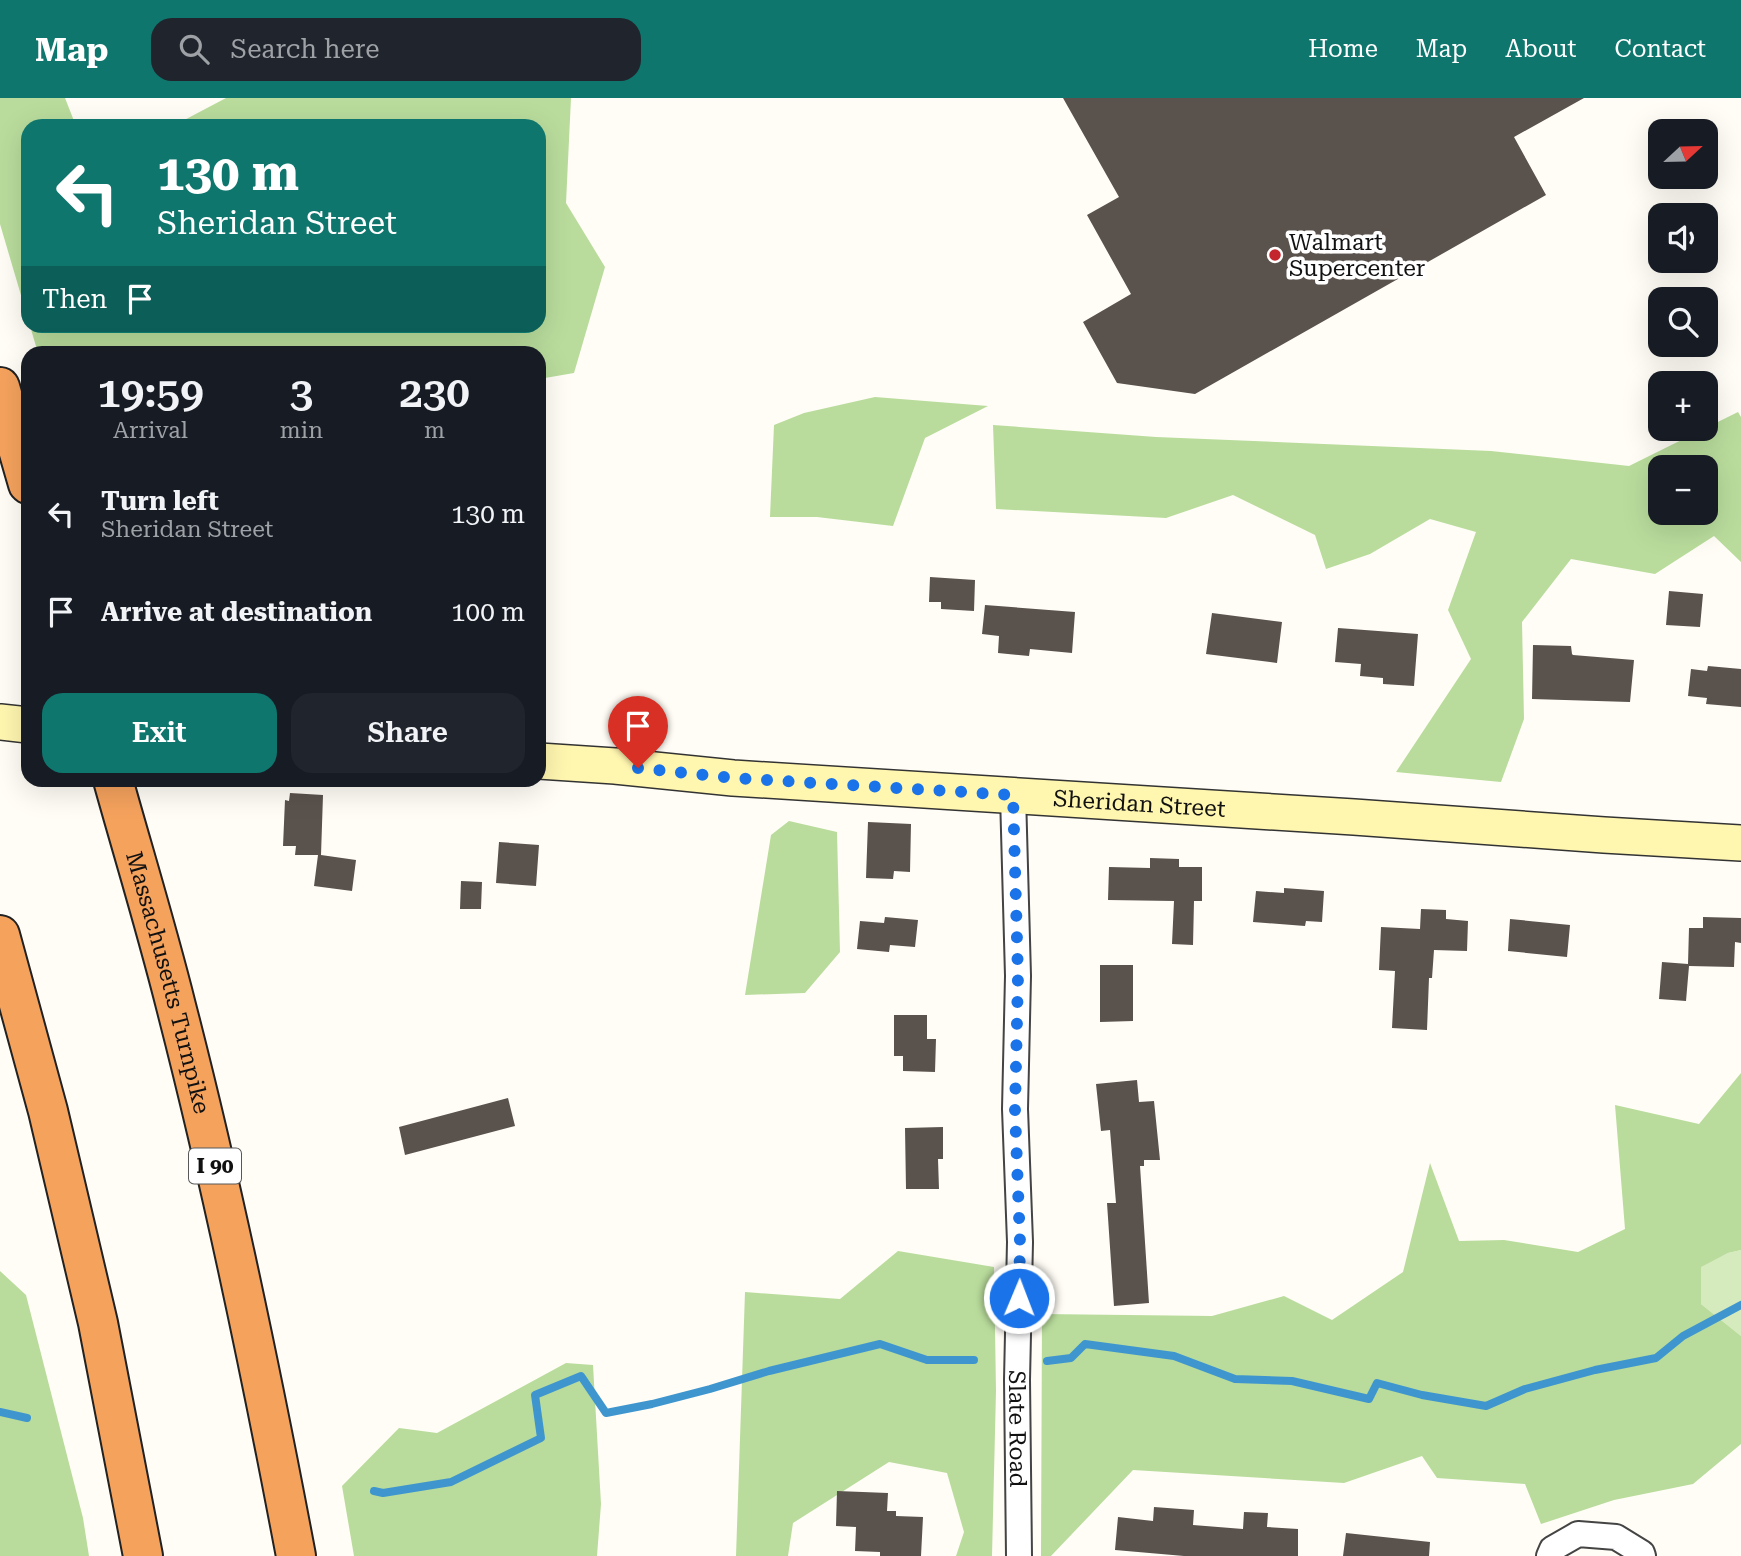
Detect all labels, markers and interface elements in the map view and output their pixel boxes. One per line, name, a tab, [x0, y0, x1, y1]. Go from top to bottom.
search box	[151, 18, 641, 81]
text: Map	[35, 30, 109, 69]
icon: search	[175, 30, 213, 68]
text: Search here	[231, 34, 380, 64]
text: Home	[1308, 35, 1378, 63]
text: Map	[1416, 35, 1467, 63]
text: About	[1505, 35, 1576, 63]
text: Contact	[1614, 35, 1706, 63]
north arrow	[1648, 119, 1718, 189]
map controls	[1648, 119, 1718, 525]
text: 130 m	[157, 145, 299, 202]
icon: left	[42, 147, 133, 238]
button: sound	[1648, 203, 1718, 273]
text: Sheridan Street	[157, 204, 397, 242]
place label: Walmart Supercenter	[1289, 229, 1425, 282]
marker: Walmart Supercenter	[1267, 247, 1283, 263]
icon: arrive	[121, 280, 159, 318]
text: Then	[42, 284, 107, 314]
button: search	[1648, 287, 1718, 357]
text: 19:59	[97, 368, 204, 417]
text: 3	[290, 368, 313, 417]
text: 230	[399, 368, 470, 417]
button: +	[1648, 371, 1718, 441]
text: Arrival	[113, 417, 188, 444]
text: min	[280, 417, 323, 444]
text: m	[424, 417, 445, 444]
button: −	[1648, 455, 1718, 525]
text: Turn left	[101, 486, 219, 516]
icon: left	[42, 495, 80, 533]
text: 130 m	[451, 499, 525, 529]
text: Sheridan Street	[101, 516, 273, 543]
icon: arrive	[42, 593, 80, 631]
text: Arrive at destination	[101, 597, 372, 627]
text: 100 m	[451, 597, 525, 627]
button: Exit	[42, 693, 277, 773]
button: Share	[291, 693, 525, 773]
pin	[608, 696, 668, 768]
icon: arrive	[619, 707, 657, 745]
street label: Sheridan Street	[1052, 785, 1227, 823]
street label: Massachusetts Turnpike	[120, 848, 215, 1117]
road number: I 90	[189, 1148, 241, 1184]
position arrow	[982, 1261, 1056, 1335]
street label: Slate Road	[1003, 1370, 1031, 1488]

